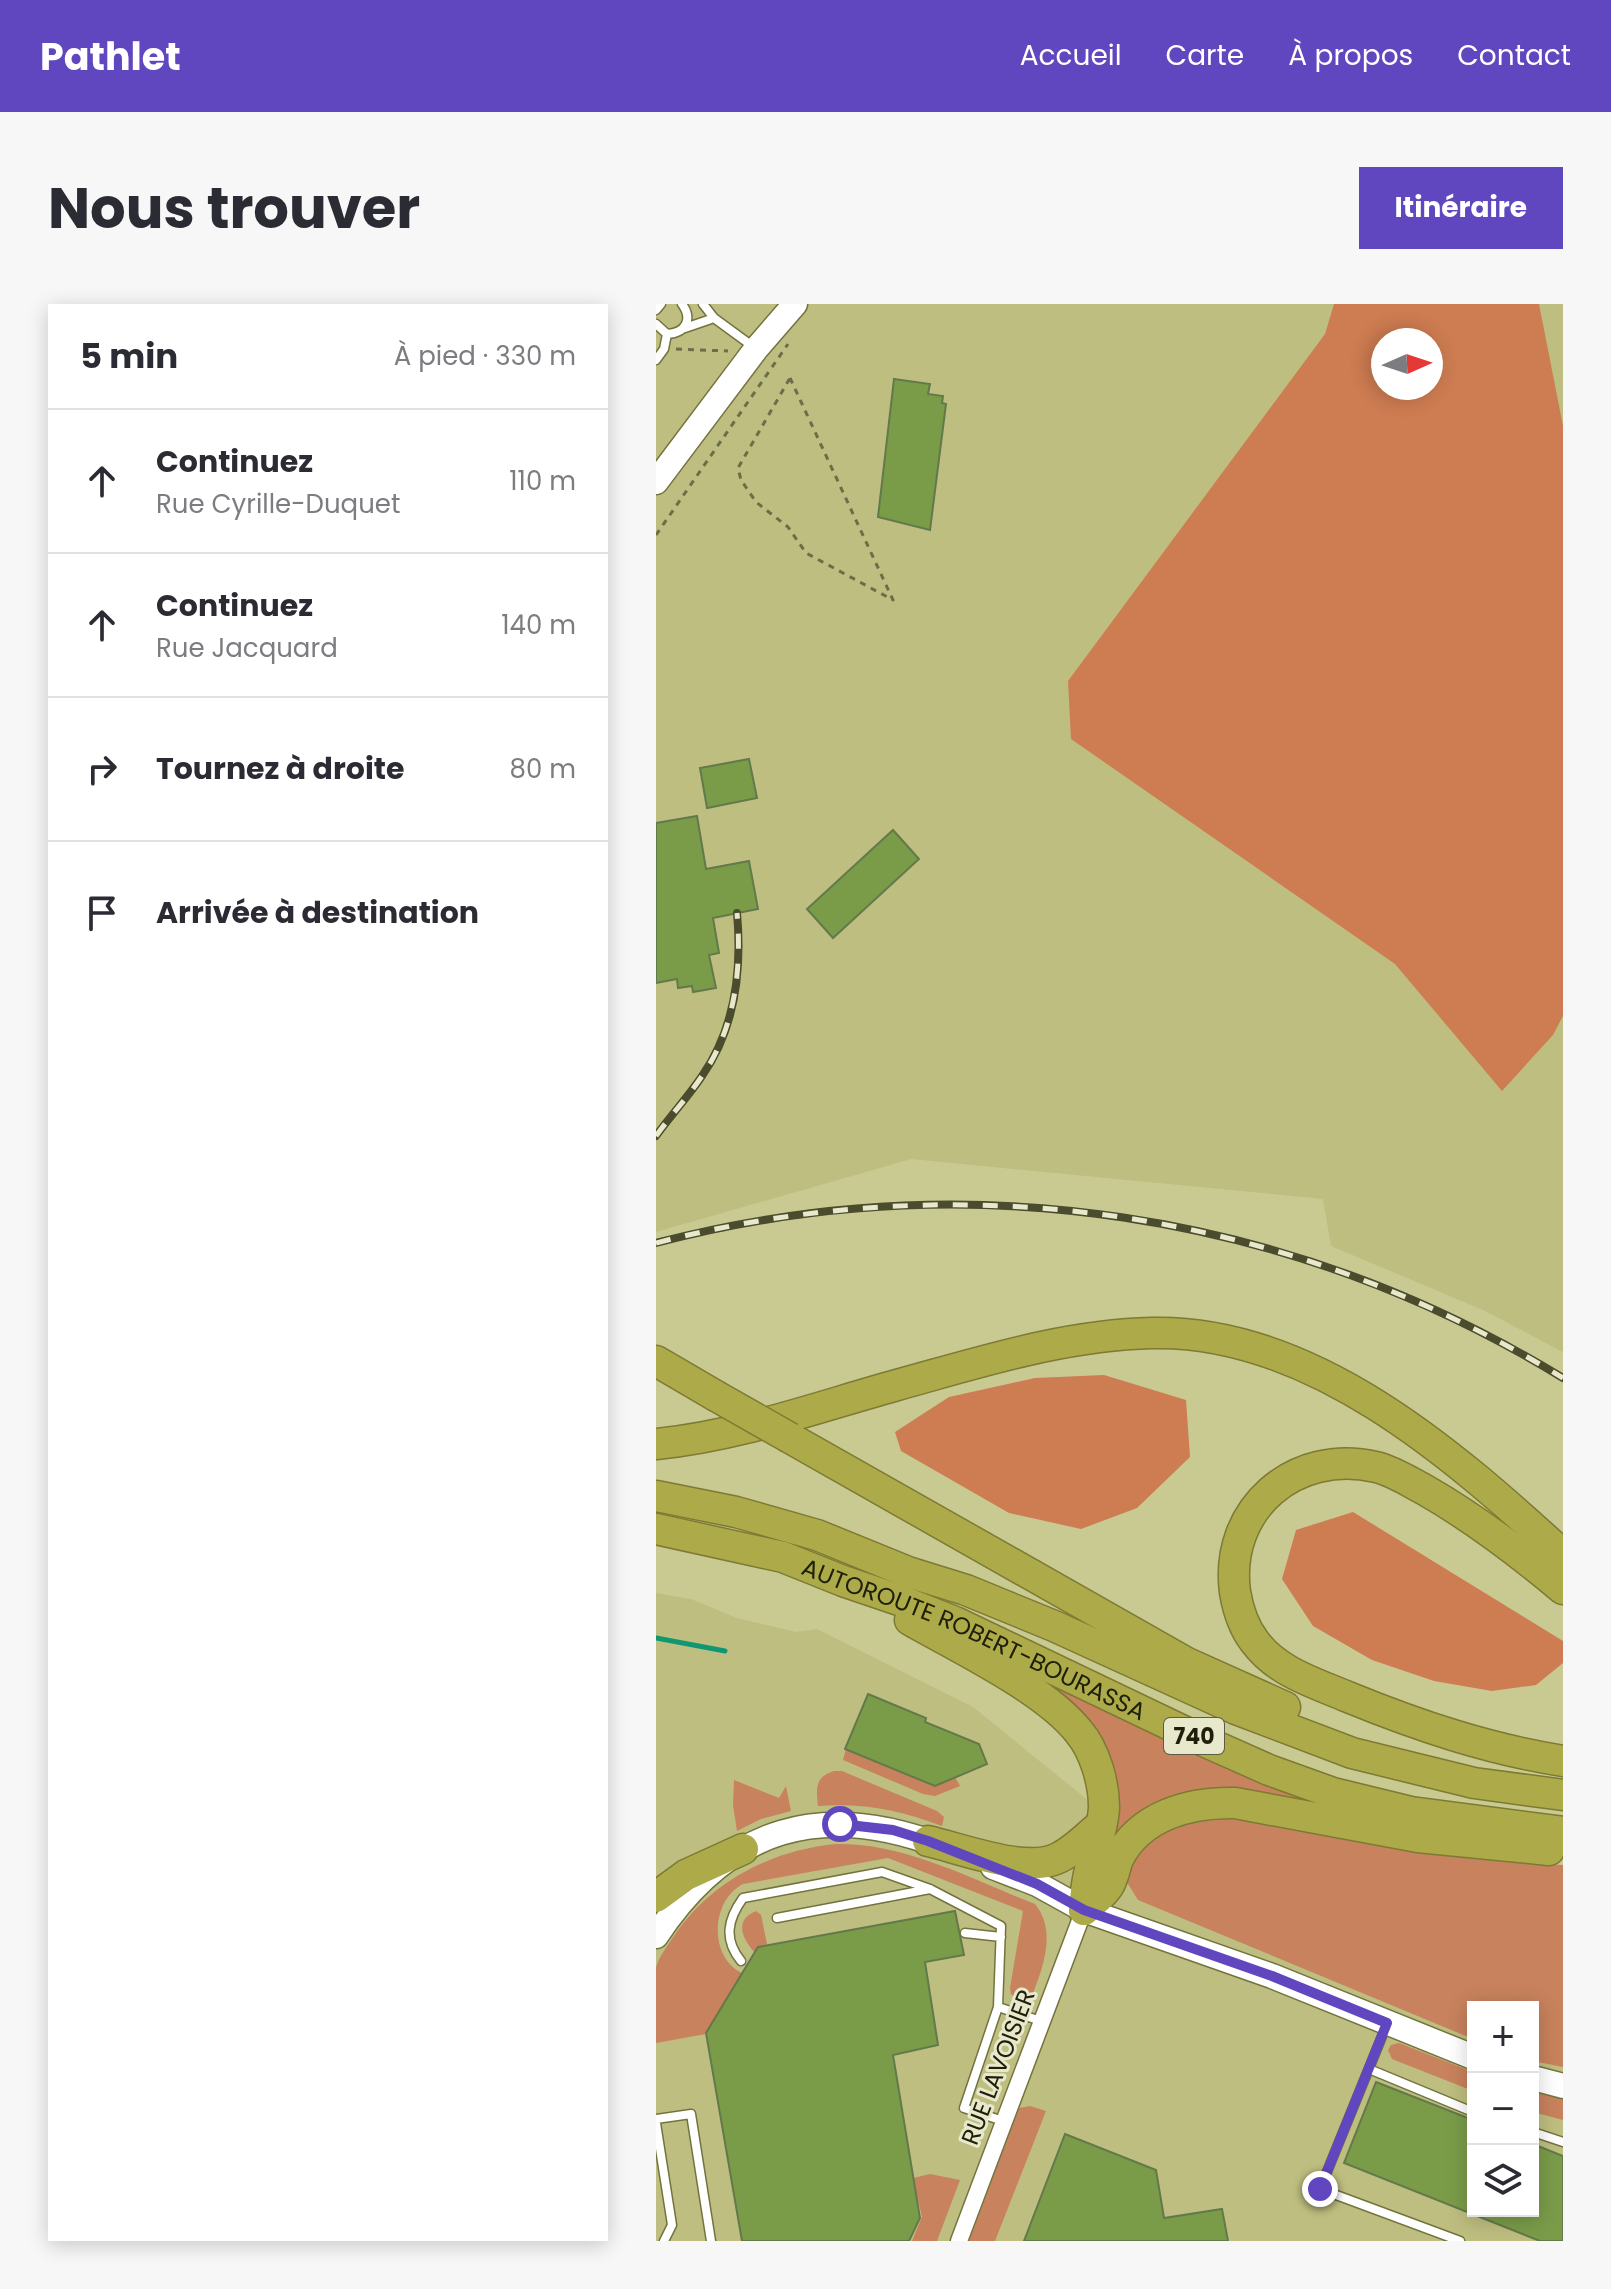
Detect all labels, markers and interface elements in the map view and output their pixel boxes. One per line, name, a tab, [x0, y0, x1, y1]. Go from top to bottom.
text: Pathlet	[40, 30, 181, 83]
text: Accueil	[1020, 36, 1122, 75]
text: Carte	[1166, 36, 1244, 75]
text: À propos	[1288, 36, 1413, 75]
text: Contact	[1457, 36, 1571, 75]
button: Itinéraire	[1359, 167, 1563, 249]
text: Nous trouver	[48, 169, 420, 248]
north arrow	[1371, 328, 1443, 400]
text: 5 min	[80, 332, 178, 380]
text: À pied · 330 m	[394, 338, 576, 374]
text: Continuez	[156, 440, 313, 483]
icon: ahead	[80, 459, 124, 503]
text: 110 m	[509, 463, 576, 499]
text: Rue Cyrille-Duquet	[156, 486, 400, 522]
text: Continuez	[156, 584, 313, 627]
icon: ahead	[80, 603, 124, 647]
text: 140 m	[501, 607, 576, 643]
text: Rue Jacquard	[156, 630, 338, 666]
icon: right	[80, 747, 124, 791]
text: Tournez à droite	[156, 747, 404, 790]
text: 80 m	[510, 751, 576, 787]
icon: arrive	[80, 891, 124, 935]
text: Arrivée à destination	[156, 891, 479, 934]
street label: AUTOROUTE ROBERT-BOURASSA	[797, 1550, 1152, 1727]
road number: 740	[1164, 1718, 1224, 1754]
route start	[822, 1806, 858, 1842]
street label: RUE LAVOISIER	[953, 1985, 1043, 2149]
map controls	[1467, 2001, 1539, 2217]
button: +	[1467, 2001, 1539, 2073]
button: −	[1467, 2073, 1539, 2145]
button: layers	[1467, 2145, 1539, 2217]
route end	[1302, 2171, 1338, 2207]

